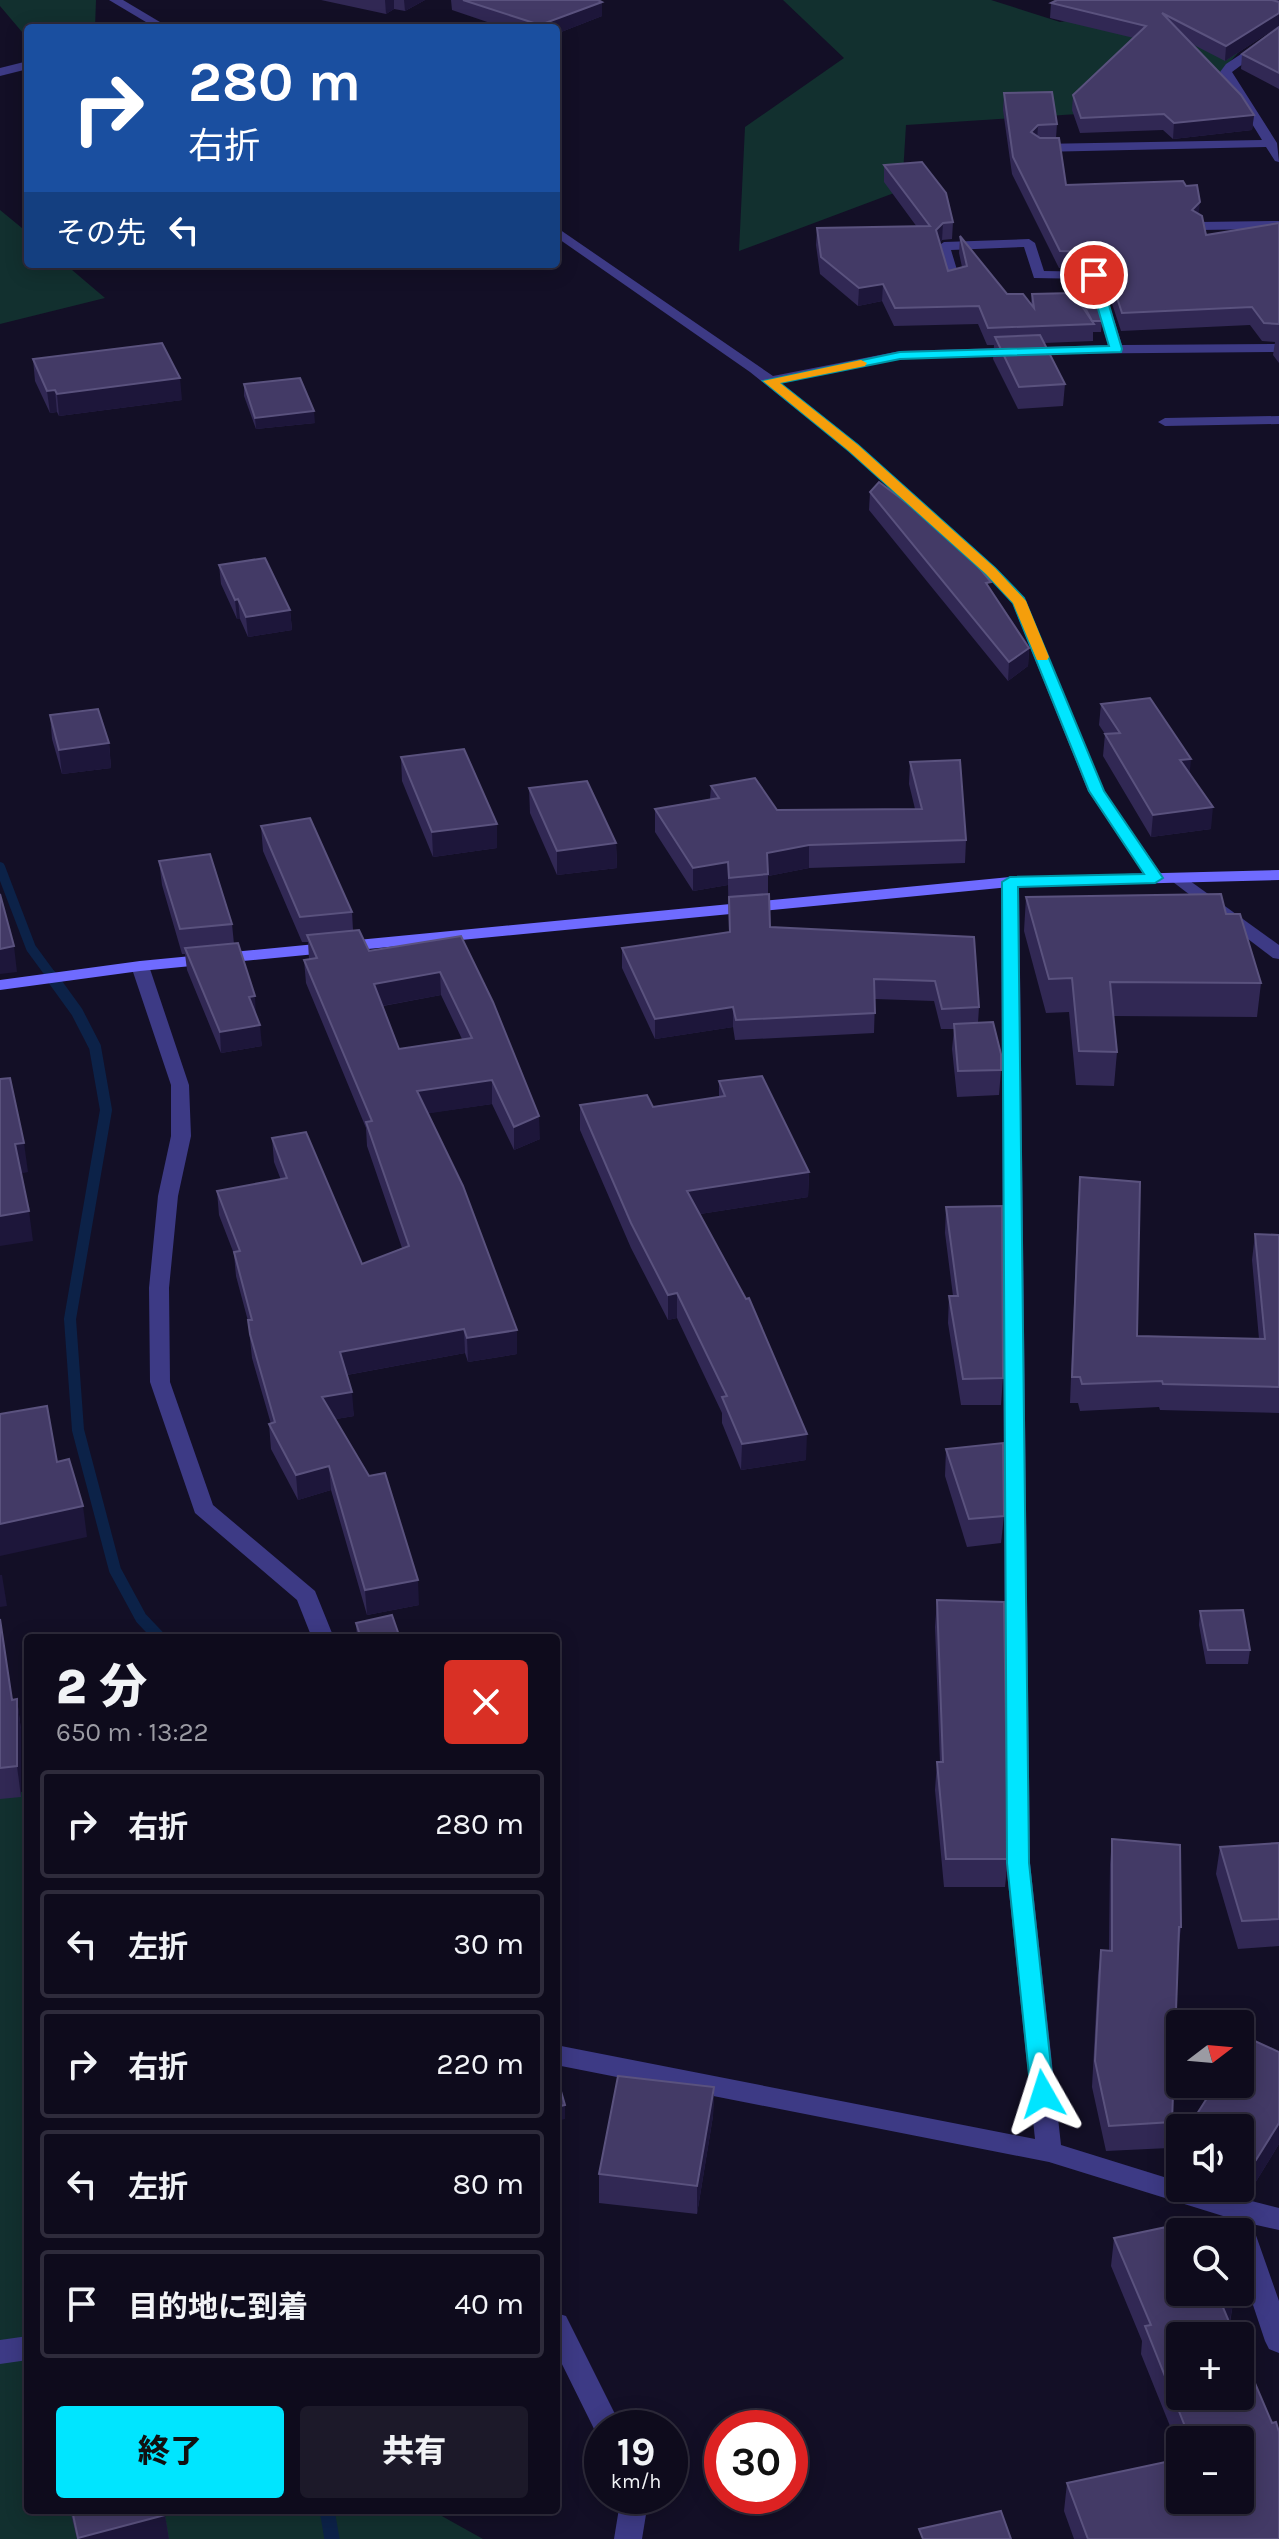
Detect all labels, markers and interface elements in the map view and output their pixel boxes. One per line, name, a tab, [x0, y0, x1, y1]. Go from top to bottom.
text: 280 m	[188, 49, 361, 114]
icon: right	[56, 56, 160, 160]
text: 右折	[188, 125, 260, 167]
icon: left	[162, 208, 206, 252]
text: その先	[56, 215, 146, 251]
pin	[1060, 241, 1128, 309]
icon: arrive	[1072, 253, 1116, 297]
text: 2 分	[56, 1659, 147, 1715]
button: close	[444, 1660, 528, 1744]
text: 650 m · 13:22	[56, 1717, 209, 1748]
icon: right	[60, 1802, 104, 1846]
text: 280 m	[435, 1806, 524, 1842]
text: 右折	[128, 1809, 188, 1845]
icon: left	[60, 1922, 104, 1966]
text: 30 m	[453, 1926, 524, 1962]
text: 左折	[128, 1929, 188, 1965]
north arrow	[1166, 2010, 1254, 2098]
map controls	[1166, 2010, 1254, 2514]
icon: right	[60, 2042, 104, 2086]
text: 220 m	[436, 2046, 524, 2082]
text: 右折	[128, 2049, 188, 2085]
position arrow	[1001, 2052, 1085, 2136]
button: sound	[1166, 2114, 1254, 2202]
icon: left	[60, 2162, 104, 2206]
text: 80 m	[453, 2166, 524, 2202]
text: 左折	[128, 2169, 188, 2205]
button: search	[1166, 2218, 1254, 2306]
icon: arrive	[60, 2282, 104, 2326]
text: 40 m	[454, 2286, 524, 2322]
text: 目的地に到着	[128, 2289, 308, 2325]
button: +	[1166, 2322, 1254, 2410]
button: 終了	[56, 2406, 284, 2498]
button: 共有	[300, 2406, 528, 2498]
speed limit sign: 30	[704, 2410, 808, 2514]
button: −	[1166, 2426, 1254, 2514]
text: 19	[617, 2428, 655, 2475]
text: km/h	[611, 2470, 661, 2493]

